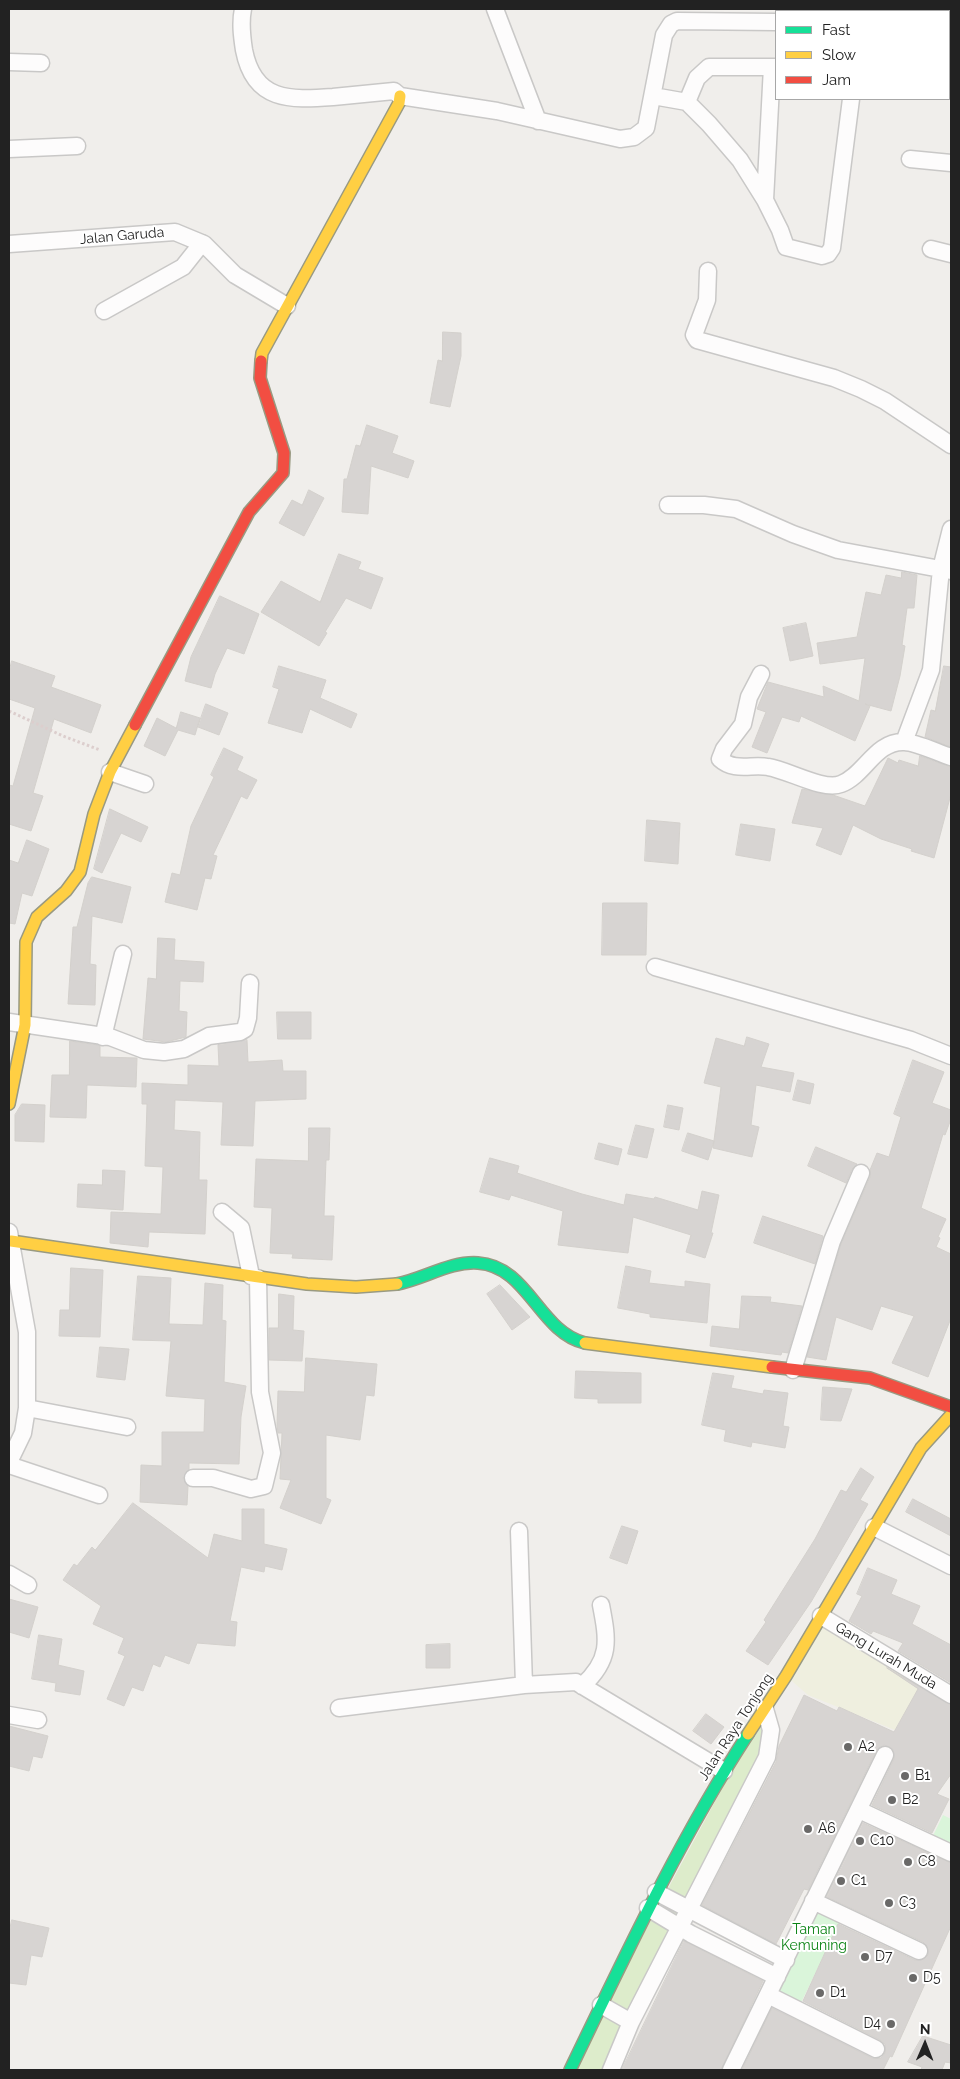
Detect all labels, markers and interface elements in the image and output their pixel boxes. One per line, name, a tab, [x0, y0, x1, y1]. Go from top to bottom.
legend	[775, 10, 950, 100]
text: Fast	[822, 21, 850, 39]
text: Slow	[822, 46, 856, 64]
text: Jam	[822, 71, 851, 89]
street label: Jalan Garuda	[79, 224, 165, 248]
street label: Gang Lurah Muda	[832, 1619, 940, 1693]
street label: Jalan Raya Tonjong	[695, 1670, 777, 1784]
place label: A2	[858, 1739, 875, 1755]
marker: A2	[842, 1741, 854, 1753]
place label: B1	[915, 1768, 930, 1784]
marker: B1	[899, 1770, 911, 1782]
place label: B2	[902, 1792, 919, 1808]
marker: B2	[886, 1794, 898, 1806]
place label: A6	[818, 1821, 836, 1837]
marker: A6	[802, 1823, 814, 1835]
place label: C10	[870, 1833, 894, 1849]
marker: C10	[854, 1835, 866, 1847]
place label: C8	[918, 1854, 936, 1870]
marker: C8	[902, 1856, 914, 1868]
place label: C1	[851, 1873, 867, 1889]
marker: C1	[835, 1875, 847, 1887]
place label: C3	[899, 1895, 916, 1911]
marker: C3	[883, 1897, 895, 1909]
park label: Taman Kemuning	[781, 1922, 847, 1954]
place label: D7	[875, 1949, 892, 1965]
marker: D7	[859, 1951, 871, 1963]
place label: D5	[923, 1970, 941, 1986]
marker: D5	[907, 1972, 919, 1984]
place label: D1	[830, 1985, 846, 2001]
marker: D1	[814, 1987, 826, 1999]
place label: D4	[863, 2016, 881, 2032]
marker: D4	[885, 2018, 897, 2030]
north arrow	[900, 2019, 950, 2069]
text: N	[920, 2021, 931, 2037]

